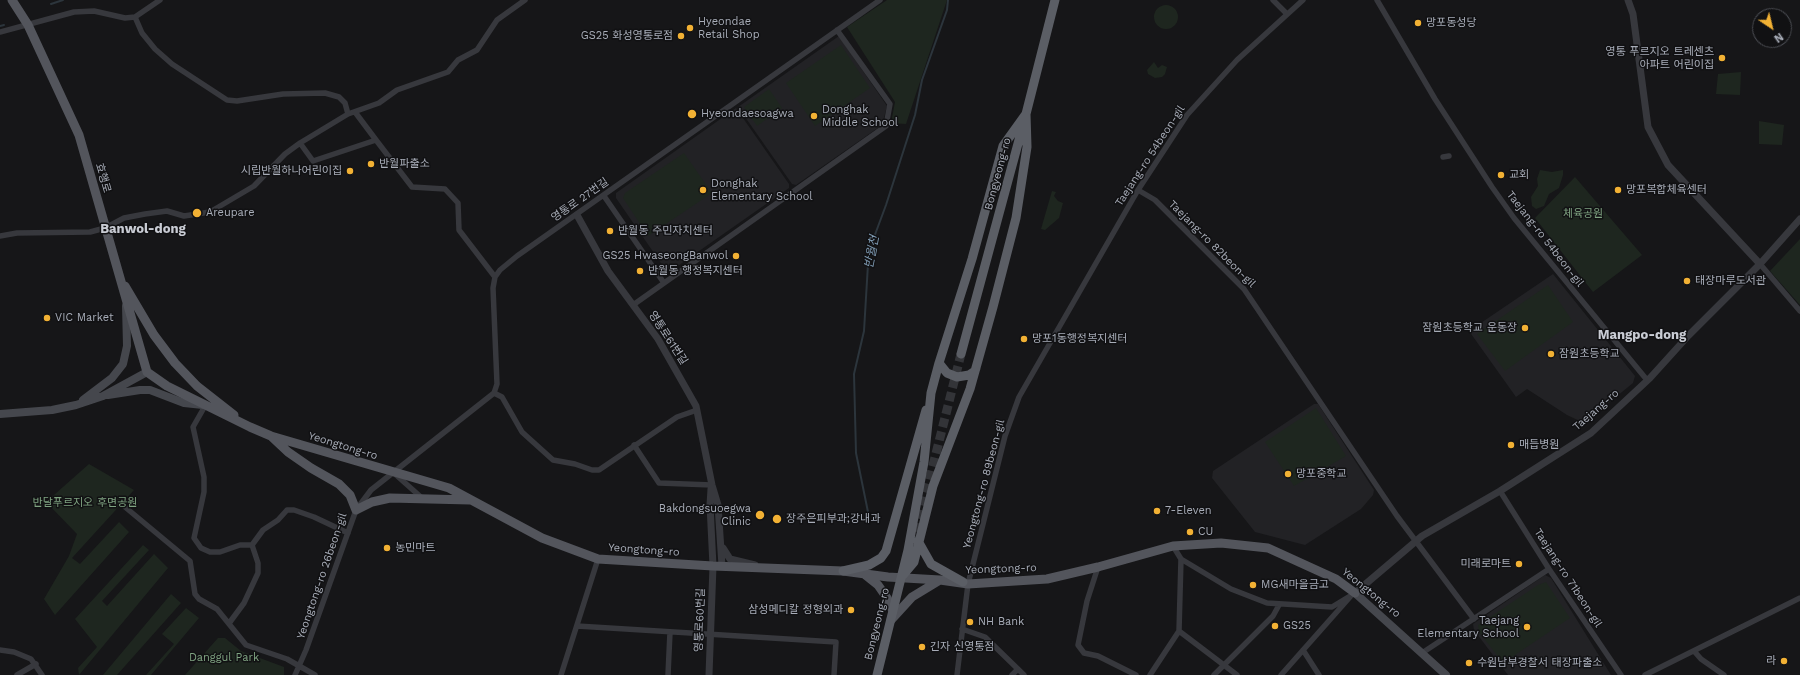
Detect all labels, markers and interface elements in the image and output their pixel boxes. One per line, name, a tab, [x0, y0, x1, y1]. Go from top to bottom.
north arrow	[1752, 8, 1792, 48]
place label: Hyeondae Retail Shop	[698, 15, 760, 41]
place label: 망포동성당	[1426, 16, 1477, 30]
marker: 망포동성당	[1413, 18, 1423, 28]
marker: Hyeondae Retail Shop	[685, 23, 695, 33]
place label: GS25 화성영통로점	[581, 29, 673, 43]
text: N	[1772, 30, 1786, 45]
marker: GS25 화성영통로점	[676, 31, 686, 41]
place label: 영통 푸르지오 트레센츠 아파트 어린이집	[1605, 45, 1714, 71]
marker: 영통 푸르지오 트레센츠 아파트 어린이집	[1717, 53, 1727, 63]
place label: Donghak Middle School	[822, 103, 898, 129]
street label: Taejang-ro 54beon-gil	[1112, 103, 1188, 209]
place label: Hyeondaesoagwa	[701, 107, 794, 121]
marker: Hyeondaesoagwa	[686, 108, 698, 120]
marker: Donghak Middle School	[809, 111, 819, 121]
street label: Bongyeong-ro	[982, 136, 1014, 212]
place label: 반월파출소	[379, 157, 430, 171]
marker: 반월파출소	[366, 159, 376, 169]
street label: 효행로	[92, 162, 114, 194]
place label: 시립반월하나어린이집	[241, 164, 342, 178]
marker: 시립반월하나어린이집	[345, 166, 355, 176]
place label: 교회	[1509, 168, 1529, 182]
marker: 교회	[1496, 170, 1506, 180]
street label: 영통로 27번길	[549, 175, 611, 225]
place label: Donghak Elementary School	[711, 177, 813, 203]
place label: 망포복합체육센터	[1626, 183, 1707, 197]
marker: Donghak Elementary School	[698, 185, 708, 195]
marker: 망포복합체육센터	[1613, 185, 1623, 195]
street label: Taejang-ro 54beon-gil	[1504, 189, 1586, 289]
street label: Taejang-ro 82beon-gil	[1166, 198, 1258, 290]
place label: Areupare	[206, 206, 254, 220]
marker: Areupare	[191, 207, 203, 219]
park label: 체육공원	[1563, 207, 1603, 221]
district label: Banwol-dong	[100, 221, 186, 237]
place label: 반월동 주민자치센터	[618, 224, 713, 238]
marker: 반월동 주민자치센터	[605, 226, 615, 236]
water label: 반월천	[862, 234, 882, 270]
place label: GS25 HwaseongBanwol	[603, 249, 728, 263]
marker: GS25 HwaseongBanwol	[731, 251, 741, 261]
place label: 반월동 행정복지센터	[648, 264, 743, 278]
marker: 반월동 행정복지센터	[635, 266, 645, 276]
place label: 태장마루도서관	[1695, 274, 1766, 288]
marker: 태장마루도서관	[1682, 276, 1692, 286]
street label: 영통로61번길	[646, 309, 690, 367]
place label: VIC Market	[55, 311, 114, 325]
marker: VIC Market	[42, 313, 52, 323]
place label: 잠원초등학교 운동장	[1422, 321, 1517, 335]
marker: 잠원초등학교 운동장	[1520, 323, 1530, 333]
district label: Mangpo-dong	[1598, 327, 1686, 343]
place label: 망포1동행정복지센터	[1032, 332, 1127, 346]
marker: 망포1동행정복지센터	[1019, 334, 1029, 344]
place label: 잠원초등학교	[1559, 347, 1620, 361]
marker: 잠원초등학교	[1546, 349, 1556, 359]
street label: Taejang-ro	[1570, 387, 1622, 433]
street label: Yeongtong-ro 89beon-gil	[960, 418, 1008, 550]
street label: Yeongtong-ro	[307, 429, 379, 463]
place label: 매듭병원	[1519, 438, 1559, 452]
marker: 매듭병원	[1506, 440, 1516, 450]
place label: 망포중학교	[1296, 467, 1347, 481]
marker: 망포중학교	[1283, 469, 1293, 479]
park label: 반달푸르지오 후면공원	[33, 496, 137, 510]
place label: Bakdongsuoegwa Clinic	[659, 502, 751, 528]
place label: 7-Eleven	[1165, 504, 1212, 518]
marker: 7-Eleven	[1152, 506, 1162, 516]
marker: Bakdongsuoegwa Clinic	[754, 509, 766, 521]
street label: Yeongtong-ro 26beon-gil	[294, 511, 350, 641]
place label: 장주은피부과;강내과	[786, 512, 880, 526]
marker: 장주은피부과;강내과	[771, 513, 783, 525]
place label: CU	[1198, 525, 1213, 539]
street label: Taejang-ro 71beon-gil	[1531, 526, 1605, 630]
marker: CU	[1185, 527, 1195, 537]
place label: 농민마트	[395, 541, 435, 555]
street label: Yeongtong-ro	[608, 541, 680, 559]
marker: 농민마트	[382, 543, 392, 553]
place label: 미래로마트	[1460, 557, 1511, 571]
marker: 미래로마트	[1514, 559, 1524, 569]
street label: Yeongtong-ro	[965, 561, 1037, 577]
street label: Yeongtong-ro	[1339, 565, 1403, 621]
place label: MG새마을금고	[1261, 578, 1329, 592]
marker: MG새마을금고	[1248, 580, 1258, 590]
street label: Bongyeong-ro	[862, 586, 892, 662]
street label: 영통로60번길	[692, 588, 708, 652]
place label: 삼성메디칼 정형외과	[748, 603, 843, 617]
marker: 삼성메디칼 정형외과	[846, 605, 856, 615]
place label: Taejang Elementary School	[1417, 614, 1519, 640]
place label: NH Bank	[978, 615, 1024, 629]
marker: NH Bank	[965, 617, 975, 627]
place label: GS25	[1283, 619, 1311, 633]
marker: GS25	[1270, 621, 1280, 631]
marker: Taejang Elementary School	[1522, 622, 1532, 632]
place label: 긴자 신영통점	[930, 640, 994, 654]
marker: 긴자 신영통점	[917, 642, 927, 652]
park label: Danggul Park	[189, 651, 259, 665]
place label: 라	[1766, 654, 1776, 668]
place label: 수원남부경찰서 태장파출소	[1477, 656, 1602, 670]
marker: 라	[1779, 656, 1789, 666]
marker: 수원남부경찰서 태장파출소	[1464, 658, 1474, 668]

